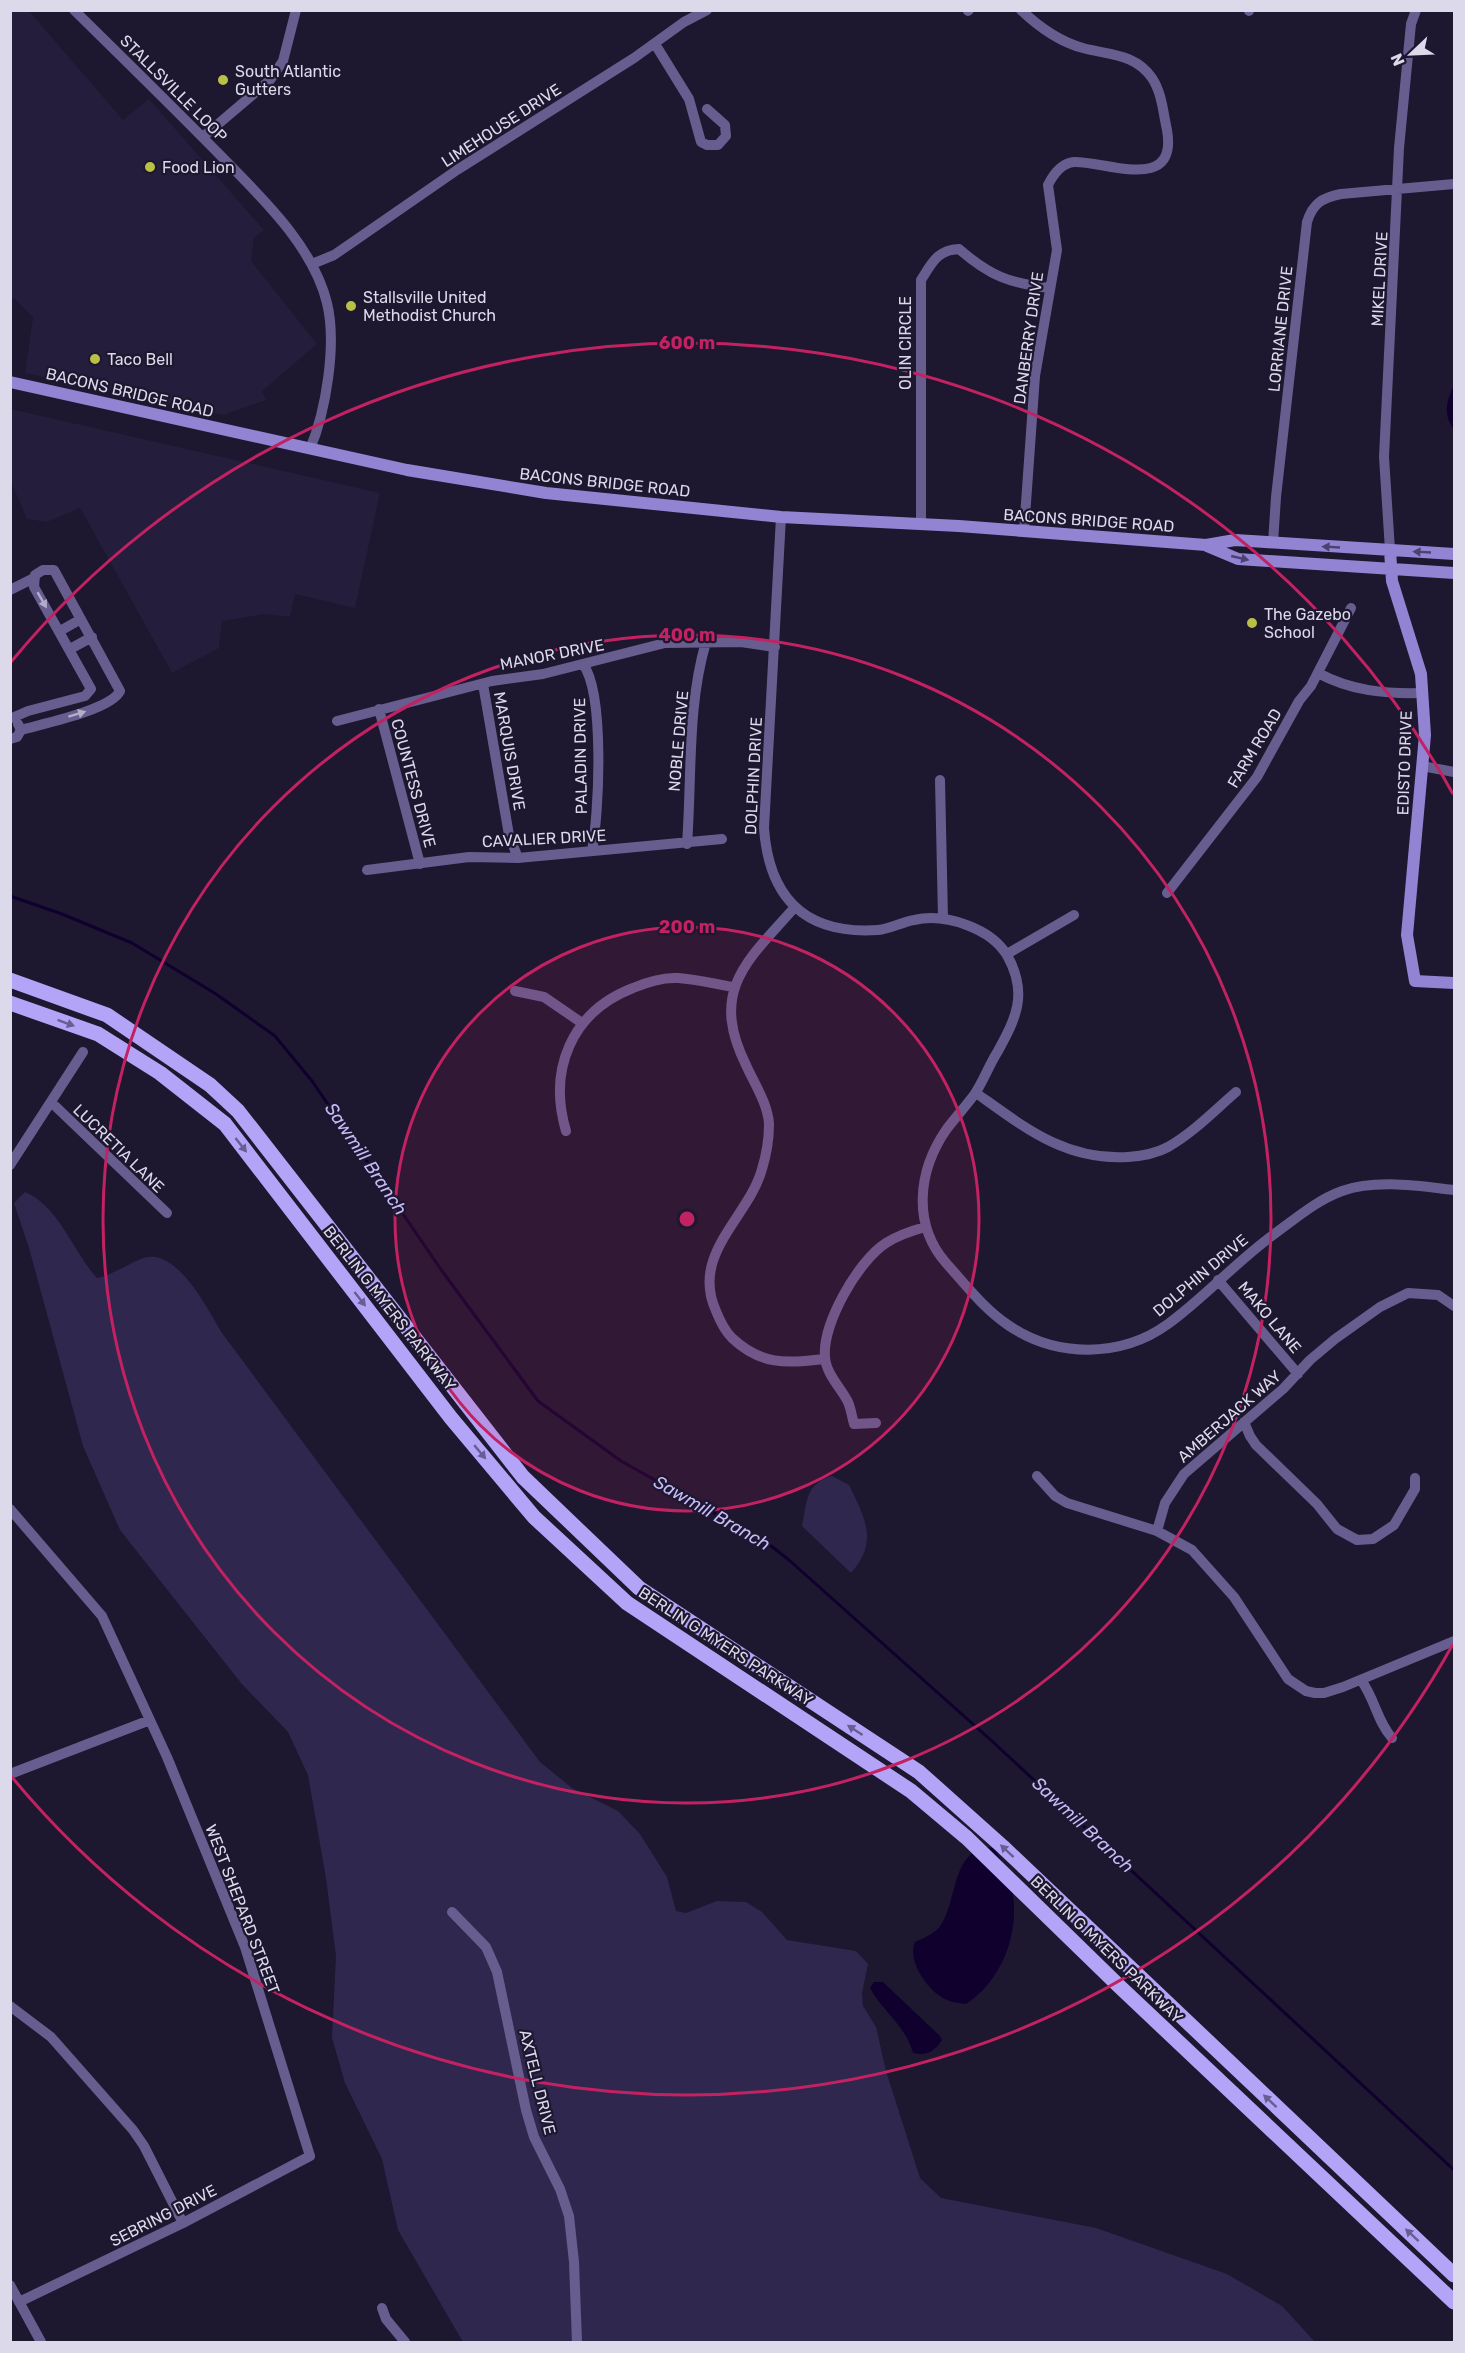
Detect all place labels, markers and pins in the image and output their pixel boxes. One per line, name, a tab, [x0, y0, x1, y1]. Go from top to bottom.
place label: South Atlantic Gutters	[235, 62, 341, 99]
marker: South Atlantic Gutters	[216, 73, 230, 87]
place label: Food Lion	[162, 158, 235, 177]
marker: Food Lion	[143, 160, 157, 174]
place label: Stallsville United Methodist Church	[363, 288, 496, 325]
marker: Stallsville United Methodist Church	[344, 299, 358, 313]
place label: Taco Bell	[107, 350, 173, 369]
marker: Taco Bell	[88, 352, 102, 366]
place label: The Gazebo School	[1264, 605, 1351, 642]
marker: The Gazebo School	[1245, 616, 1259, 630]
centre of rings	[677, 1209, 697, 1229]

